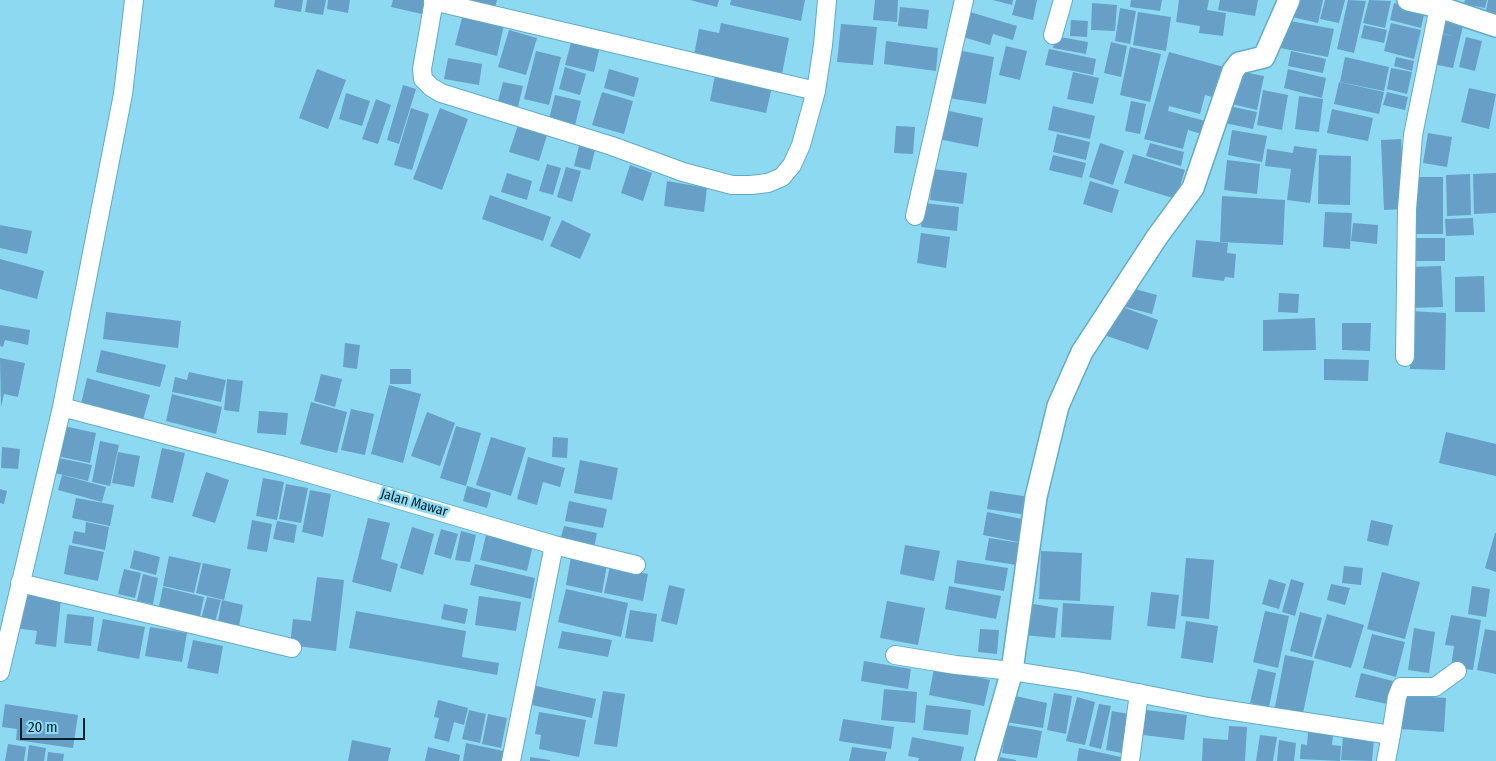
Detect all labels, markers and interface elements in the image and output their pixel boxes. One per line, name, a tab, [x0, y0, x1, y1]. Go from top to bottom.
street label: Jalan Mawar	[378, 485, 450, 521]
scale bar	[22, 708, 88, 740]
text: 20 m	[28, 718, 58, 736]

